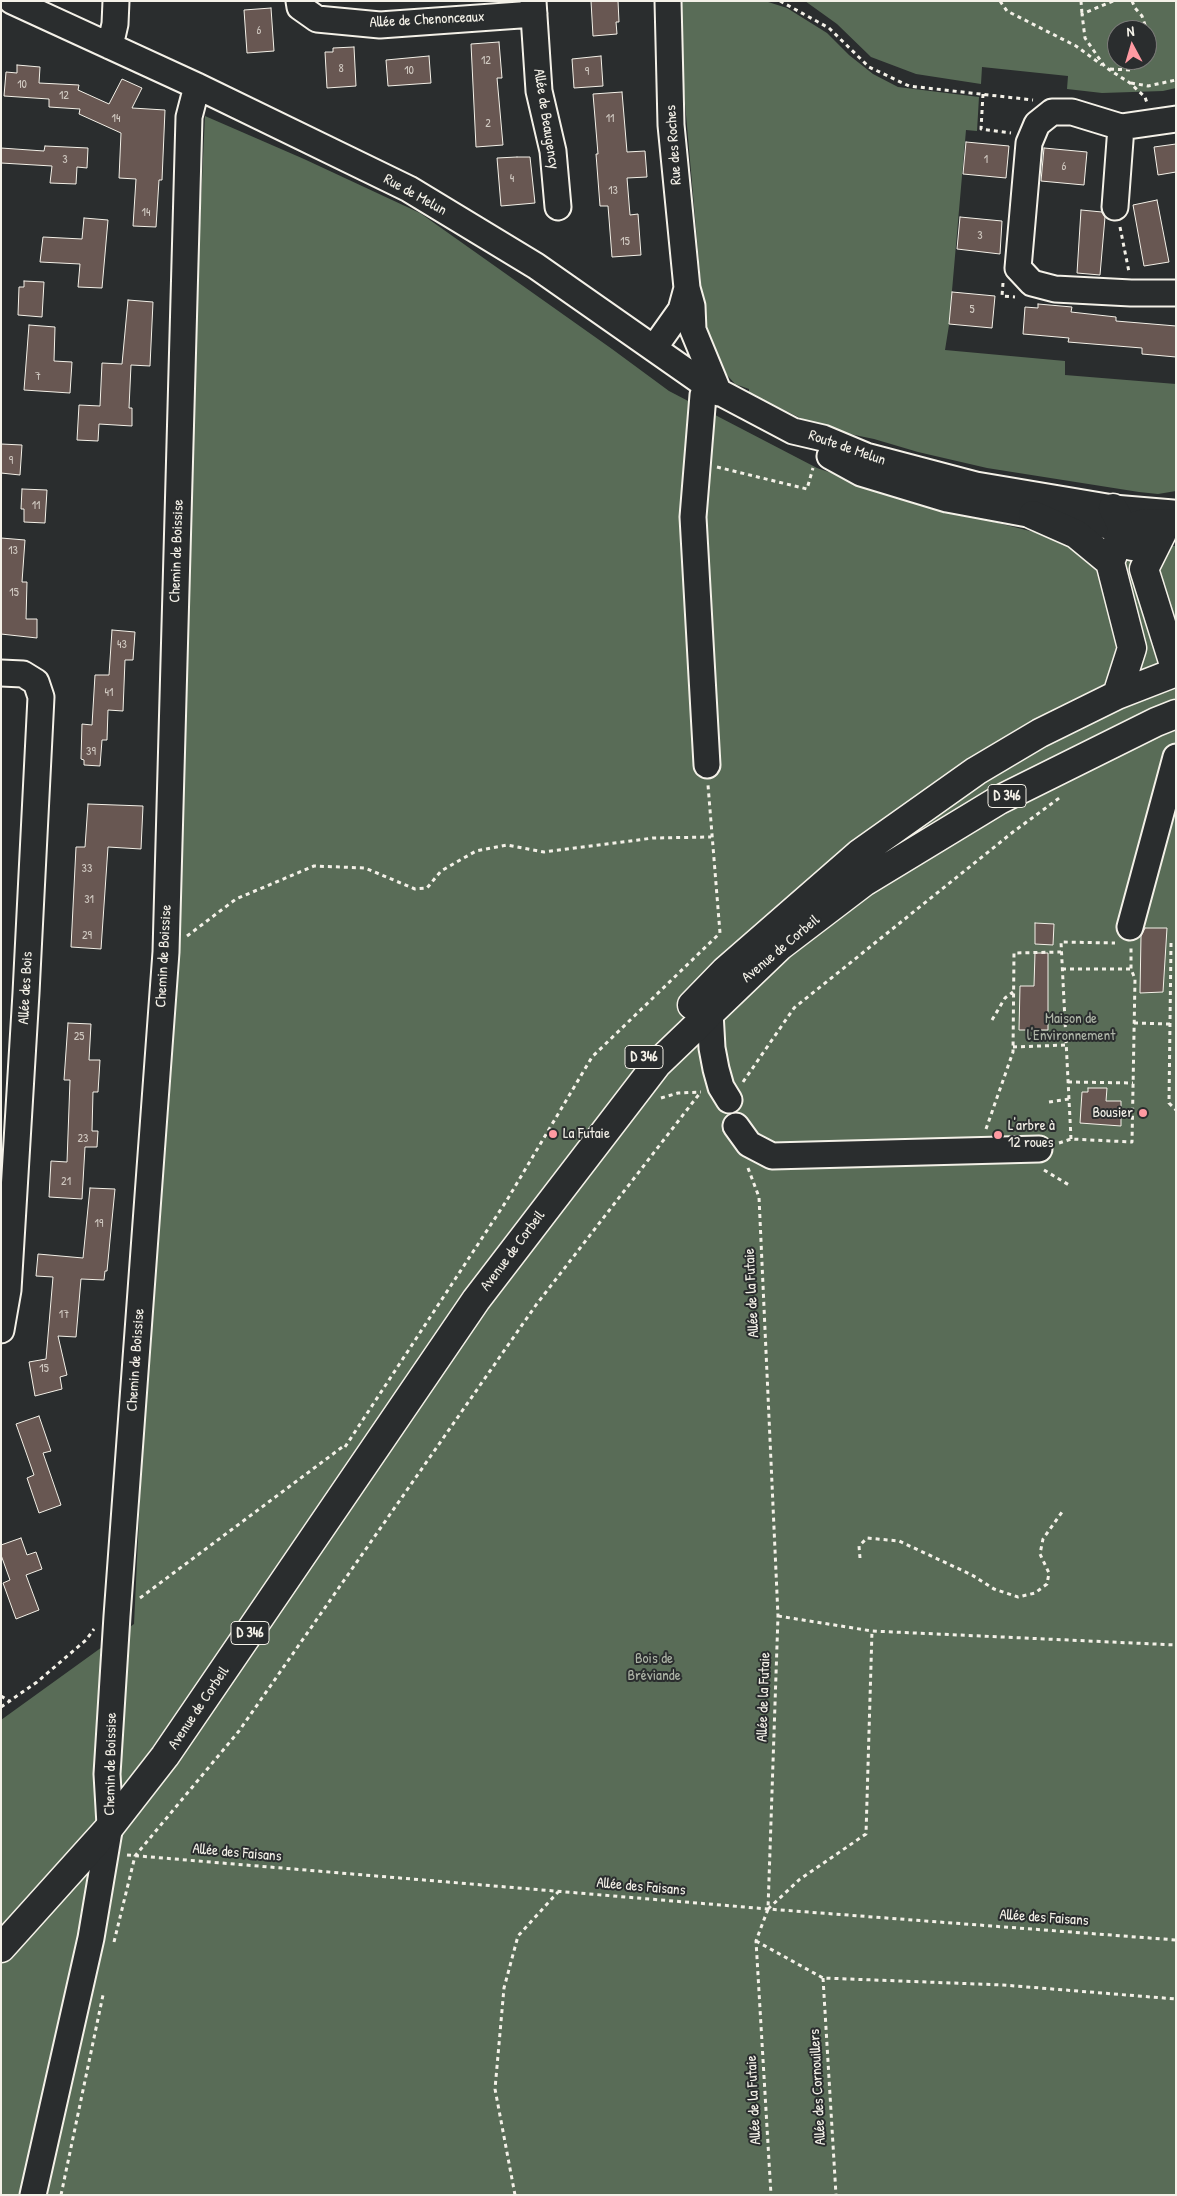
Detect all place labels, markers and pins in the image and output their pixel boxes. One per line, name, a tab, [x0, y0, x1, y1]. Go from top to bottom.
place label: Bousier	[1092, 1104, 1133, 1122]
marker: Bousier	[1137, 1107, 1149, 1119]
place label: L'arbre à 12 roues	[1008, 1117, 1055, 1152]
place label: La Futaie	[563, 1125, 610, 1143]
marker: La Futaie	[547, 1128, 559, 1140]
marker: L'arbre à 12 roues	[992, 1129, 1004, 1141]

